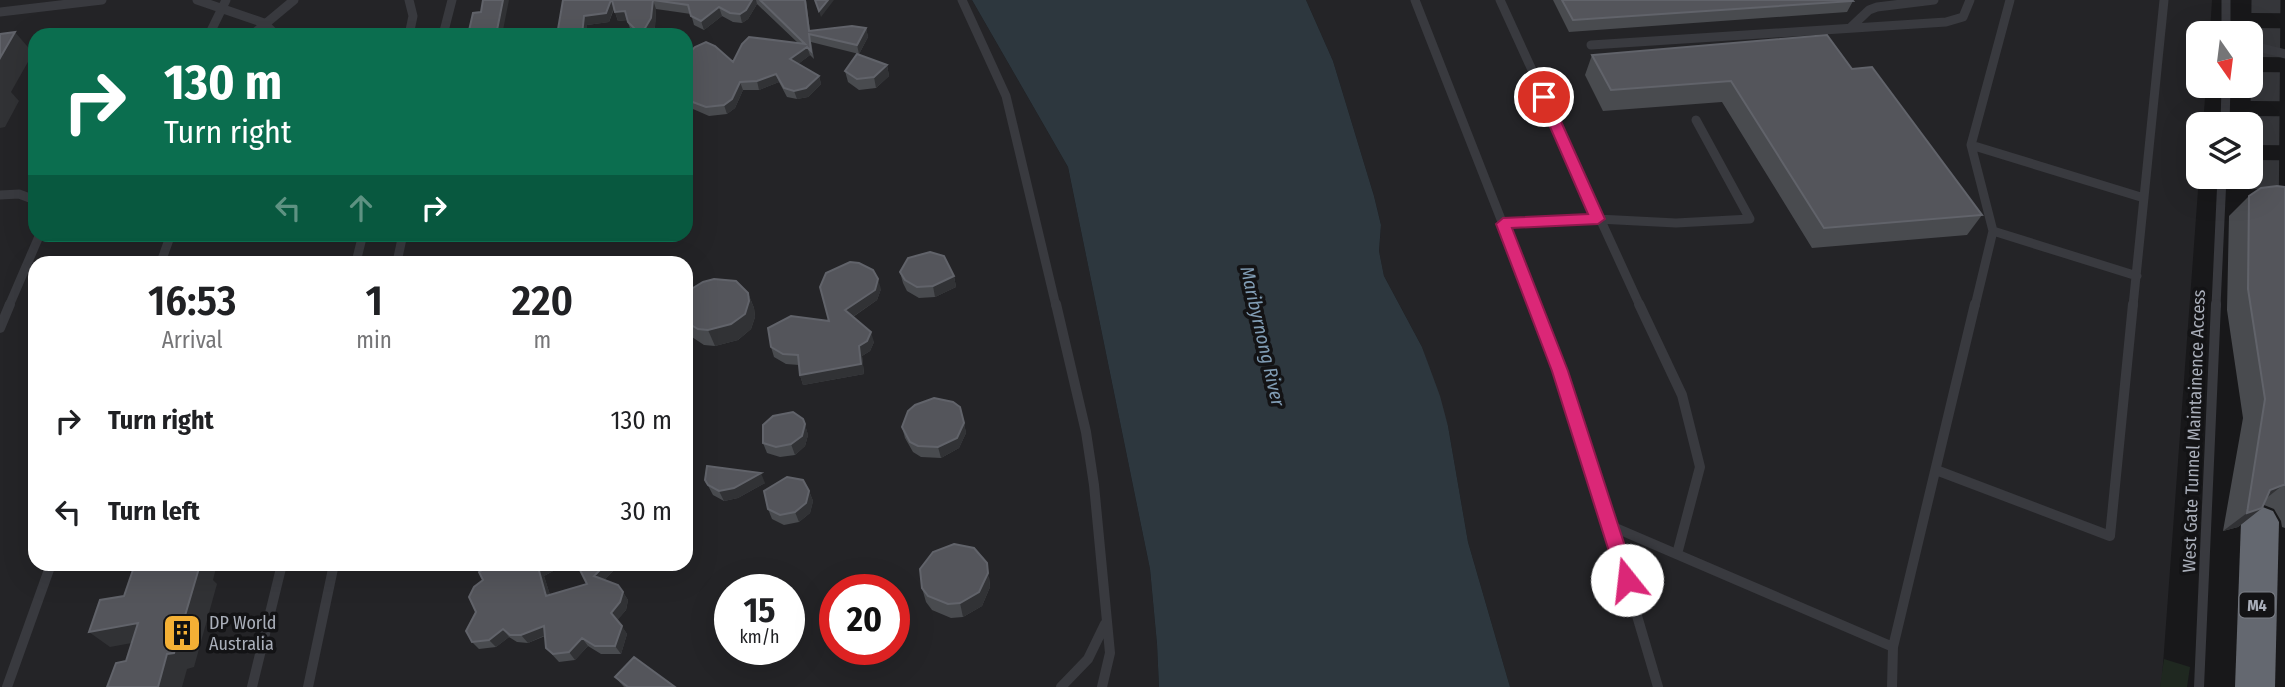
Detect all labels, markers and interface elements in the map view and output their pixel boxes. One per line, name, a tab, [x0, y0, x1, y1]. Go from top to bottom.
north arrow	[2186, 21, 2263, 98]
map controls	[2186, 21, 2263, 189]
text: 130 m	[164, 53, 282, 112]
icon: right	[49, 56, 140, 147]
pin	[1514, 67, 1574, 127]
icon: arrive	[1525, 78, 1563, 116]
button: layers	[2186, 112, 2263, 189]
text: Turn right	[164, 113, 291, 151]
icon: left	[269, 189, 307, 227]
icon: ahead	[342, 189, 380, 227]
icon: right	[415, 189, 453, 227]
water label: Maribyrnong River	[1235, 264, 1290, 410]
text: 16:53	[148, 276, 236, 326]
text: 1	[365, 276, 383, 326]
text: 220	[512, 276, 573, 326]
street label: West Gate Tunnel Maintainence Access	[2178, 289, 2210, 573]
text: Arrival	[162, 326, 223, 354]
text: min	[356, 326, 392, 354]
text: m	[534, 326, 551, 354]
icon: right	[49, 402, 87, 440]
text: Turn right	[108, 405, 214, 436]
text: 130 m	[610, 405, 672, 436]
icon: left	[49, 493, 87, 531]
text: Turn left	[108, 496, 200, 527]
text: 30 m	[621, 496, 672, 527]
position arrow	[1590, 543, 1664, 617]
speed limit sign: 20	[819, 574, 910, 665]
text: 15	[743, 589, 775, 631]
road number: M4	[2240, 592, 2274, 618]
building icon: DP World Australia	[161, 612, 203, 654]
place label: DP World Australia	[209, 612, 276, 655]
text: km/h	[739, 626, 780, 648]

